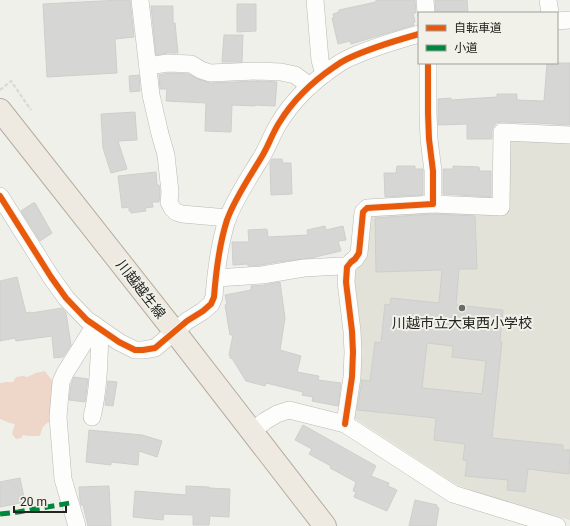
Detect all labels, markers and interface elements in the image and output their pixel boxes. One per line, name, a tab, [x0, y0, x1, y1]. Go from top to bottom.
legend	[418, 12, 558, 64]
text: 自転車道	[454, 21, 502, 35]
text: 小道	[454, 41, 478, 55]
street label: 川越越生線	[113, 256, 169, 322]
marker: 川越市立大東西小学校	[457, 303, 467, 313]
place label: 川越市立大東西小学校	[392, 315, 532, 331]
scale bar	[14, 488, 66, 514]
text: 20 m	[20, 495, 47, 509]

